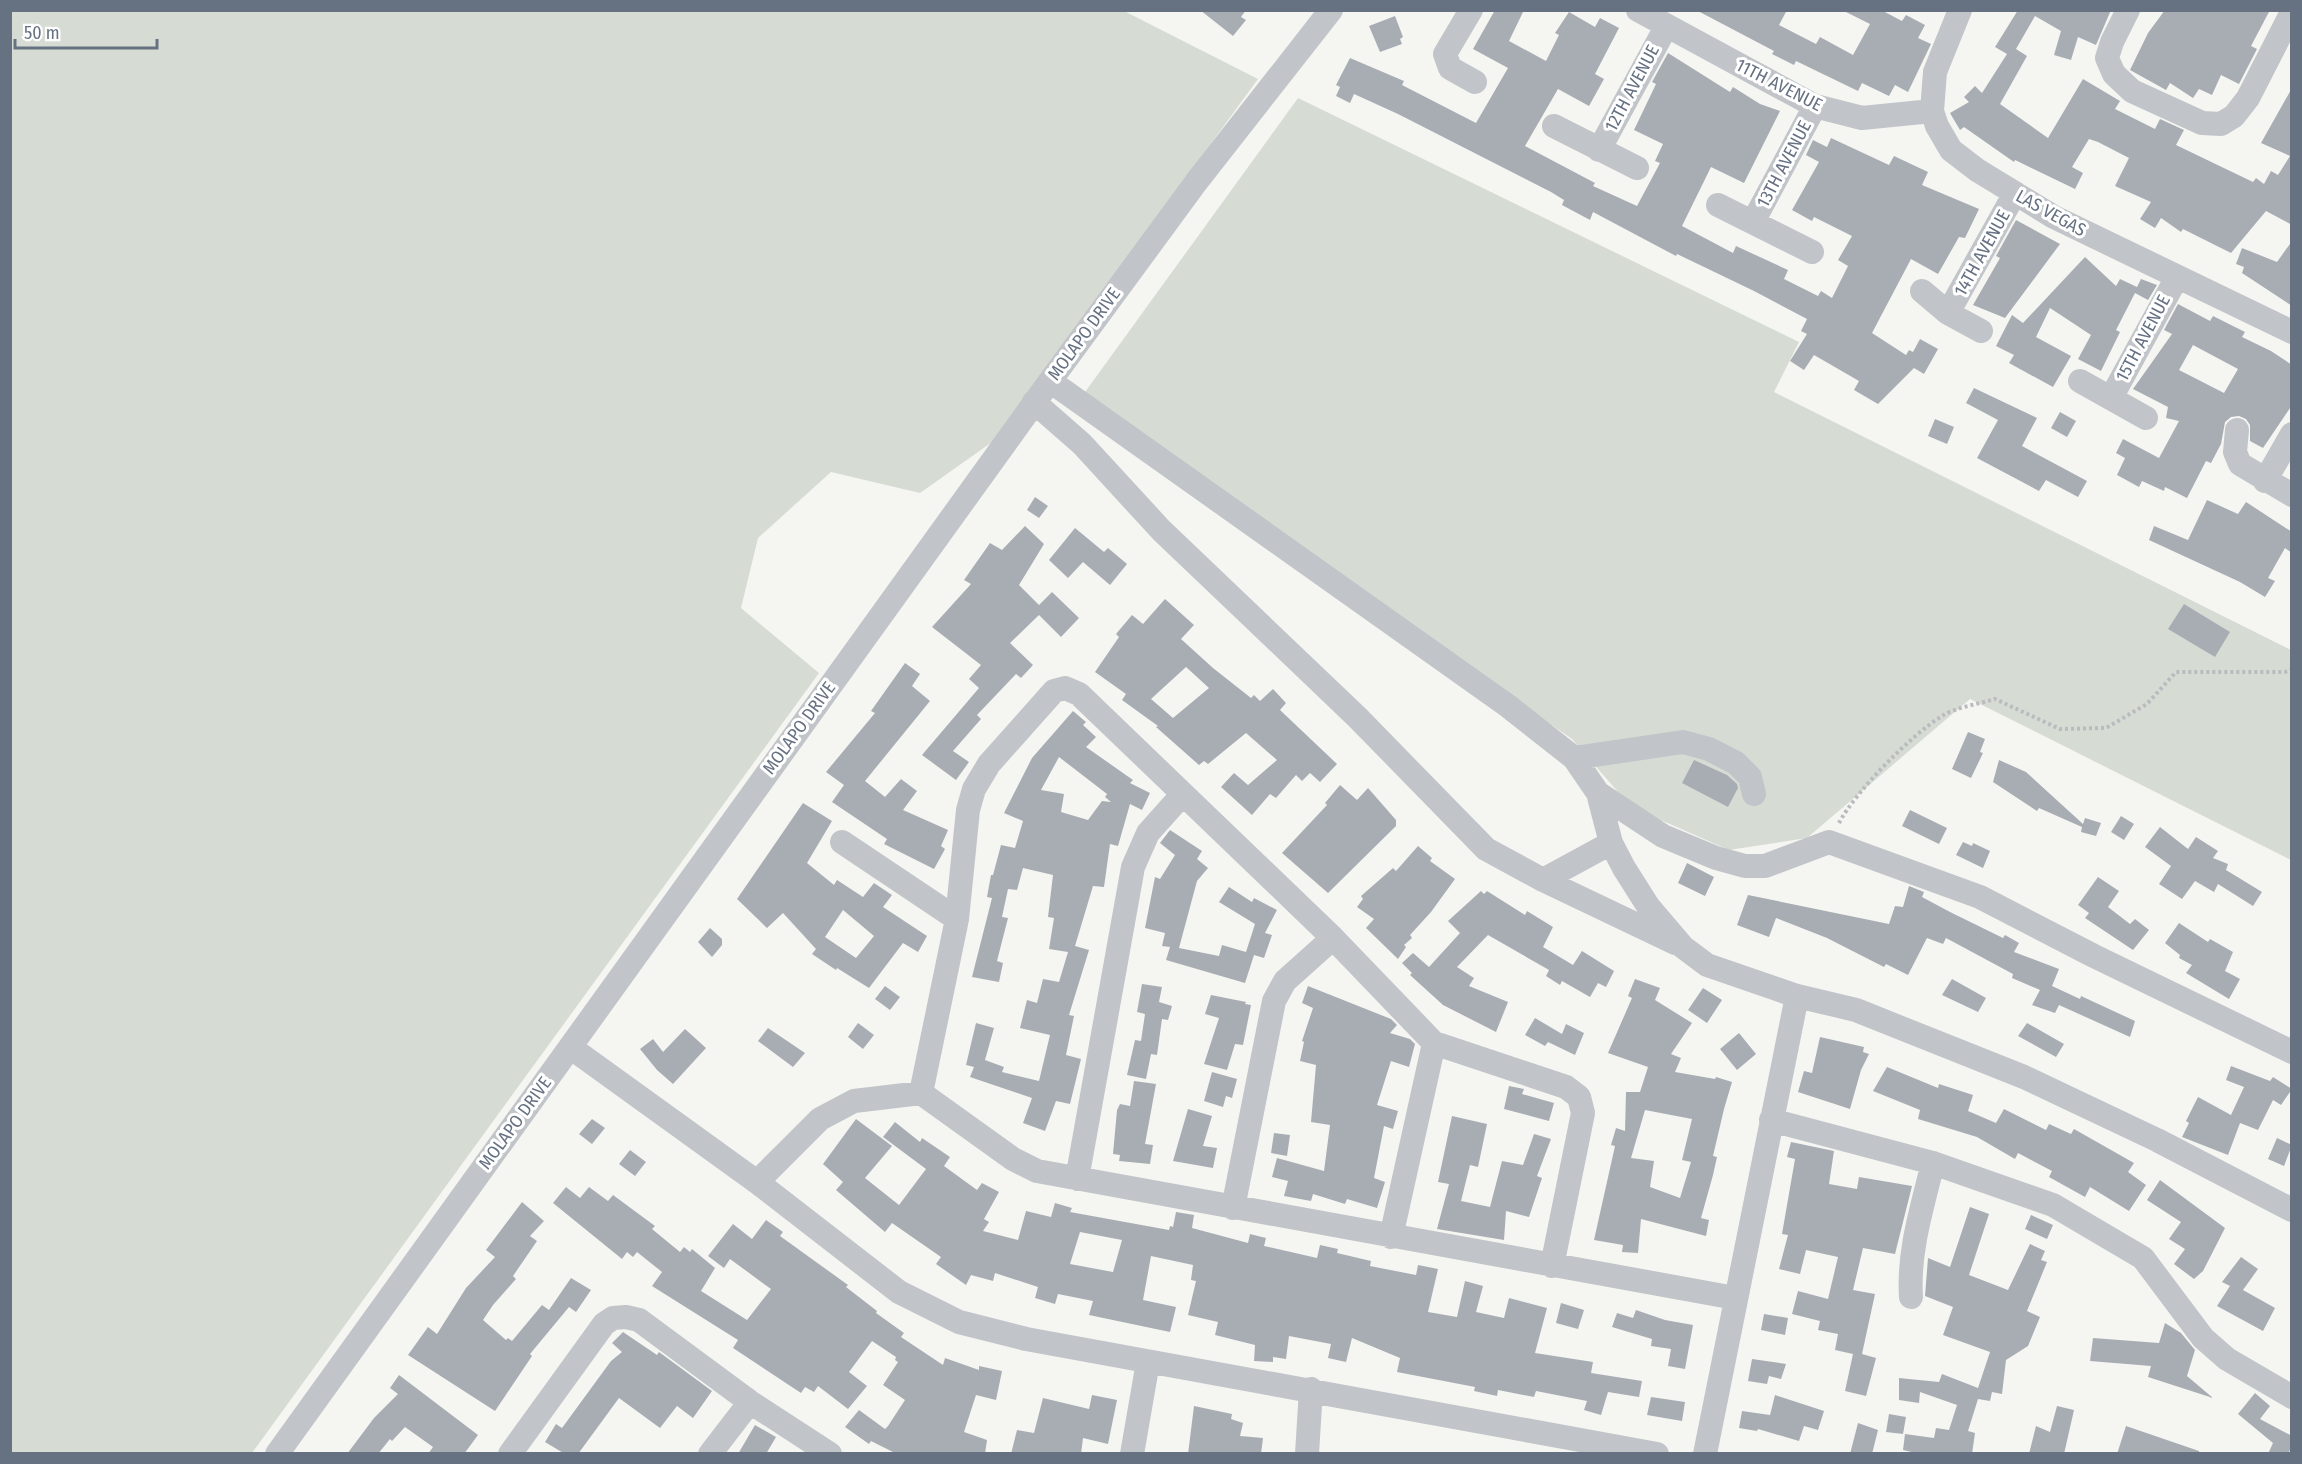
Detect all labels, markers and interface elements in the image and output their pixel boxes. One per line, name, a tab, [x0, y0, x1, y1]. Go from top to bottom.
scale bar	[15, 12, 158, 50]
text: 50 m	[24, 22, 60, 44]
street label: 12TH AVENUE	[1600, 41, 1664, 135]
street label: 11TH AVENUE	[1732, 54, 1826, 116]
street label: 13TH AVENUE	[1752, 117, 1816, 211]
street label: LAS VEGAS	[2012, 185, 2090, 241]
street label: 14TH AVENUE	[1949, 206, 2015, 300]
street label: MOLAPO DRIVE	[1043, 283, 1125, 385]
street label: 15TH AVENUE	[2111, 291, 2175, 385]
street label: MOLAPO DRIVE	[758, 677, 840, 779]
street label: MOLAPO DRIVE	[474, 1072, 556, 1174]

